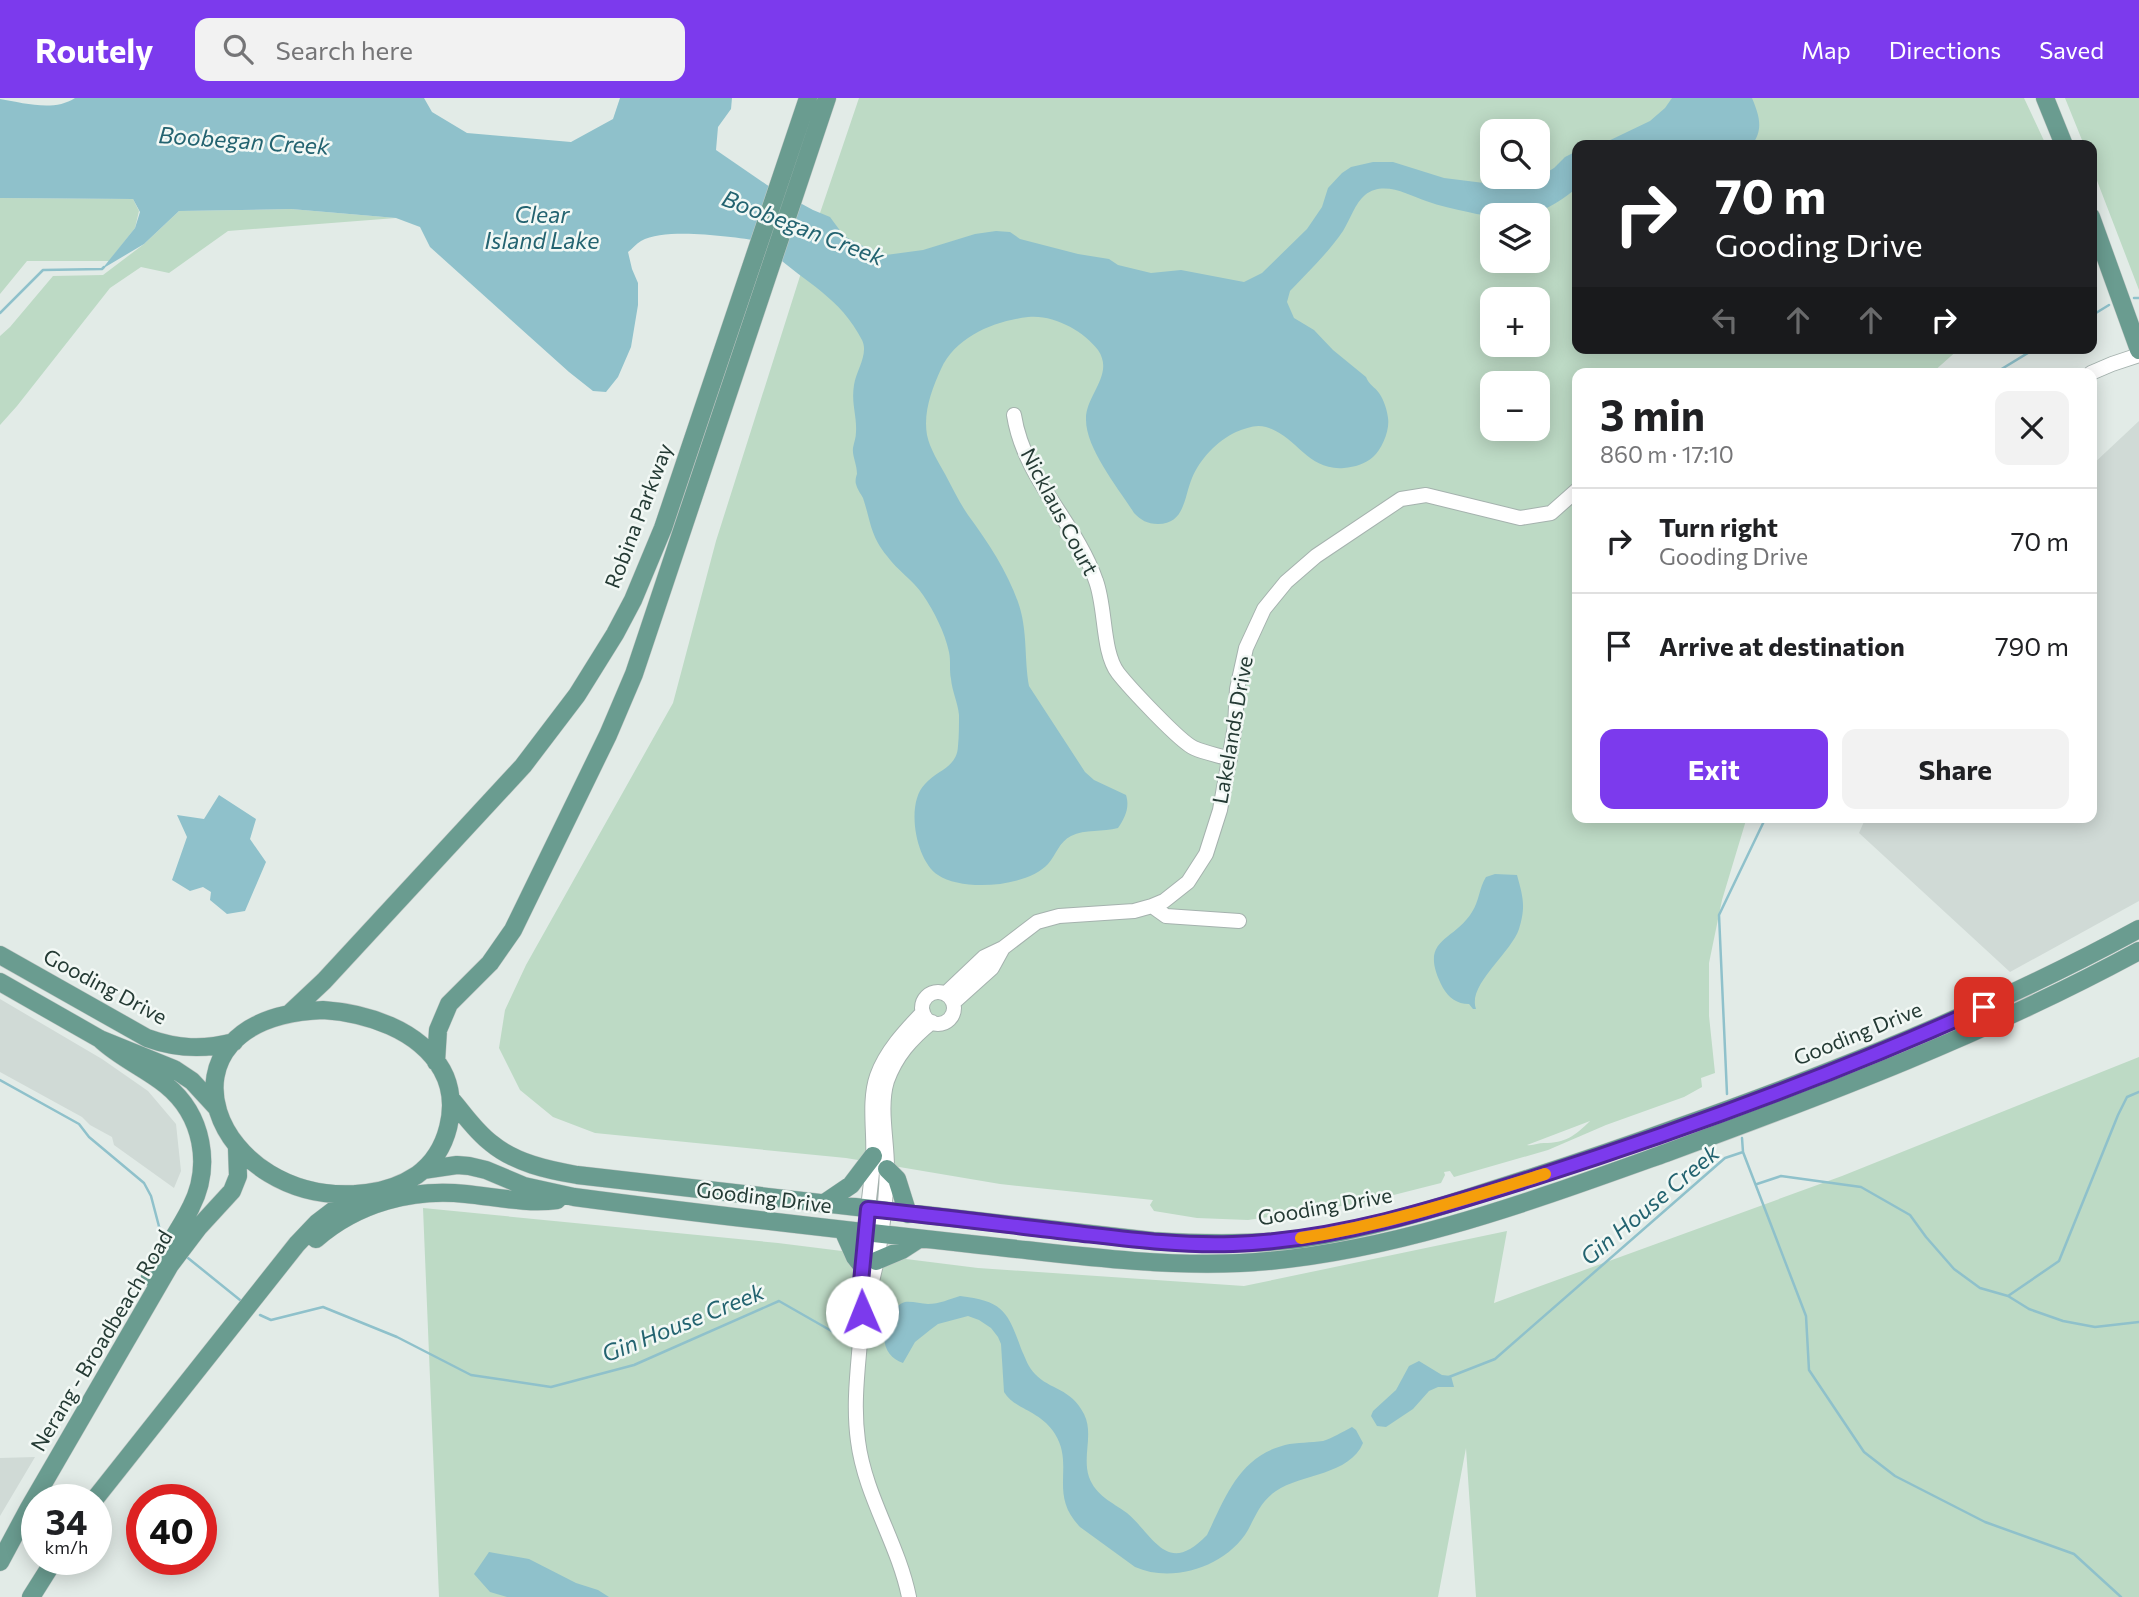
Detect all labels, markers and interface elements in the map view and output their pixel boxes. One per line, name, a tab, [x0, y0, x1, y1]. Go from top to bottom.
search box	[195, 18, 685, 81]
text: Routely	[35, 29, 153, 70]
icon: search	[219, 30, 257, 68]
text: Search here	[275, 34, 413, 65]
text: Map	[1801, 35, 1851, 64]
text: Directions	[1889, 35, 2001, 64]
text: Saved	[2039, 35, 2104, 64]
map controls	[1480, 119, 1550, 441]
button: search	[1480, 119, 1550, 189]
water label: Boobegan Creek	[158, 120, 331, 160]
text: 70 m	[1715, 164, 1826, 224]
icon: right	[1600, 168, 1691, 259]
water label: Boobegan Creek	[718, 183, 889, 271]
water label: Clear Island Lake	[485, 200, 599, 254]
button: layers	[1480, 203, 1550, 273]
text: Gooding Drive	[1715, 224, 1923, 264]
button: +	[1480, 287, 1550, 357]
icon: left	[1706, 301, 1744, 339]
icon: ahead	[1779, 301, 1817, 339]
icon: ahead	[1852, 301, 1890, 339]
icon: right	[1925, 301, 1963, 339]
button: −	[1480, 371, 1550, 441]
text: 3 min	[1600, 388, 1705, 440]
button: close	[1995, 391, 2069, 465]
street label: Robina Parkway	[599, 439, 677, 591]
text: 860 m · 17:10	[1600, 440, 1734, 468]
street label: Nicklaus Court	[1016, 443, 1104, 579]
text: Turn right	[1659, 511, 1778, 542]
icon: right	[1600, 522, 1638, 560]
text: 70 m	[2011, 525, 2069, 556]
text: Gooding Drive	[1659, 542, 1808, 570]
icon: arrive	[1600, 627, 1638, 665]
text: Arrive at destination	[1659, 630, 1905, 661]
text: 790 m	[1995, 630, 2069, 661]
street label: Lakelands Drive	[1206, 654, 1257, 806]
button: Exit	[1600, 729, 1828, 809]
button: Share	[1842, 729, 2069, 809]
street label: Gooding Drive	[40, 943, 172, 1029]
pin	[1954, 977, 2014, 1037]
icon: arrive	[1965, 988, 2003, 1026]
street label: Gooding Drive	[1790, 996, 1925, 1070]
water label: Gin House Creek	[1574, 1138, 1725, 1270]
street label: Gooding Drive	[695, 1176, 833, 1217]
street label: Gooding Drive	[1256, 1181, 1394, 1230]
street label: Nerang - Broadbeach Road	[25, 1225, 177, 1455]
position arrow	[825, 1275, 899, 1349]
water label: Gin House Creek	[597, 1277, 768, 1367]
speed limit sign: 40	[126, 1484, 217, 1575]
text: 34	[46, 1499, 87, 1542]
text: km/h	[45, 1536, 88, 1558]

